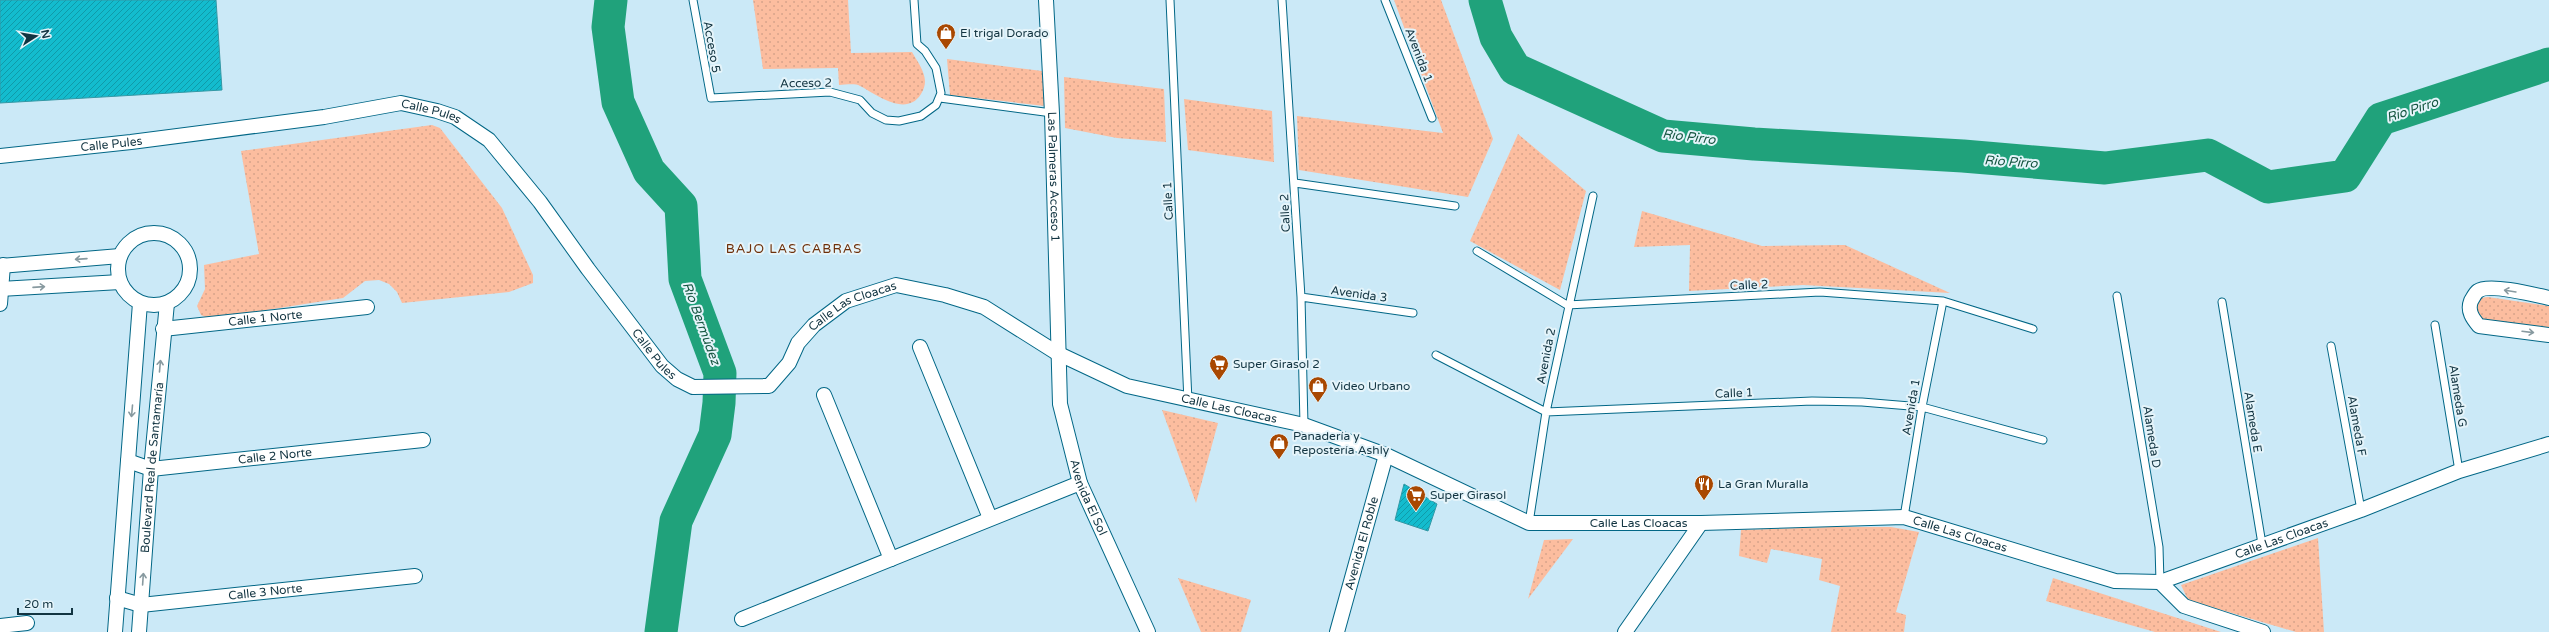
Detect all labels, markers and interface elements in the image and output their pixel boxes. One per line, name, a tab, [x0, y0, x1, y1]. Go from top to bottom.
north arrow	[16, 16, 56, 56]
street label: Acceso 5	[701, 20, 723, 74]
shop icon: El trigal Dorado	[935, 22, 957, 50]
place label: El trigal Dorado	[960, 26, 1049, 40]
street label: Avenida 1	[1402, 26, 1436, 84]
text: N	[38, 28, 53, 40]
street label: Acceso 2	[780, 76, 832, 90]
water label: Rio Pirro	[2384, 94, 2441, 126]
street label: Calle Pules	[400, 96, 464, 127]
street label: Las Palmeras Acceso 1	[1045, 112, 1063, 242]
water label: Rio Pirro	[1661, 126, 1717, 148]
street label: Calle Pules	[80, 134, 143, 154]
water label: Rio Pirro	[1984, 152, 2039, 172]
street label: Calle 1	[1160, 181, 1176, 221]
street label: Calle 2	[1277, 193, 1293, 233]
district label: BAJO LAS CABRAS	[726, 241, 862, 257]
one-way arrow	[75, 256, 88, 263]
street label: Calle 2	[1729, 277, 1769, 293]
street label: Calle Las Cloacas	[805, 278, 898, 334]
water label: Río Bermúdez	[679, 280, 724, 368]
one-way arrow	[32, 283, 45, 290]
street label: Avenida 3	[1330, 283, 1388, 305]
one-way arrow	[2504, 287, 2517, 295]
street label: Calle 1 Norte	[228, 307, 303, 329]
street label: Calle Pules	[629, 326, 679, 382]
street label: Avenida 2	[1534, 327, 1558, 385]
one-way arrow	[2521, 329, 2534, 336]
supermarket icon: Super Girasol 2	[1208, 353, 1230, 381]
place label: Super Girasol 2	[1233, 357, 1320, 371]
one-way arrow	[156, 360, 164, 373]
street label: Alameda G	[2446, 364, 2470, 428]
shop icon: Video Urbano	[1307, 375, 1329, 403]
street label: Avenida 1	[1899, 378, 1923, 436]
place label: Video Urbano	[1332, 379, 1410, 393]
street label: Boulevard Real de Santamaría	[138, 382, 166, 553]
street label: Calle 1	[1715, 385, 1753, 401]
street label: Calle Las Cloacas	[1180, 391, 1279, 426]
street label: Alameda E	[2241, 391, 2265, 454]
street label: Alameda F	[2345, 395, 2369, 457]
one-way arrow	[128, 404, 135, 417]
street label: Alameda D	[2140, 405, 2164, 469]
place label: Panadería y Repostería Ashly	[1293, 429, 1390, 457]
shop icon: Panadería y Repostería Ashly	[1268, 432, 1290, 460]
street label: Calle 2 Norte	[237, 445, 313, 467]
street label: Avenida El Sol	[1067, 458, 1110, 537]
restaurant icon: La Gran Muralla	[1693, 473, 1715, 501]
place label: La Gran Muralla	[1718, 477, 1808, 491]
supermarket icon: Super Girasol	[1405, 484, 1427, 512]
place label: Super Girasol	[1430, 488, 1506, 502]
street label: Avenida El Roble	[1342, 495, 1381, 592]
street label: Calle Las Cloacas	[1911, 513, 2009, 555]
street label: Calle Las Cloacas	[2233, 515, 2330, 562]
street label: Calle Las Cloacas	[1590, 516, 1688, 530]
one-way arrow	[140, 573, 147, 586]
street label: Calle 3 Norte	[228, 581, 303, 603]
scale bar	[18, 590, 72, 616]
text: 20 m	[24, 597, 53, 611]

